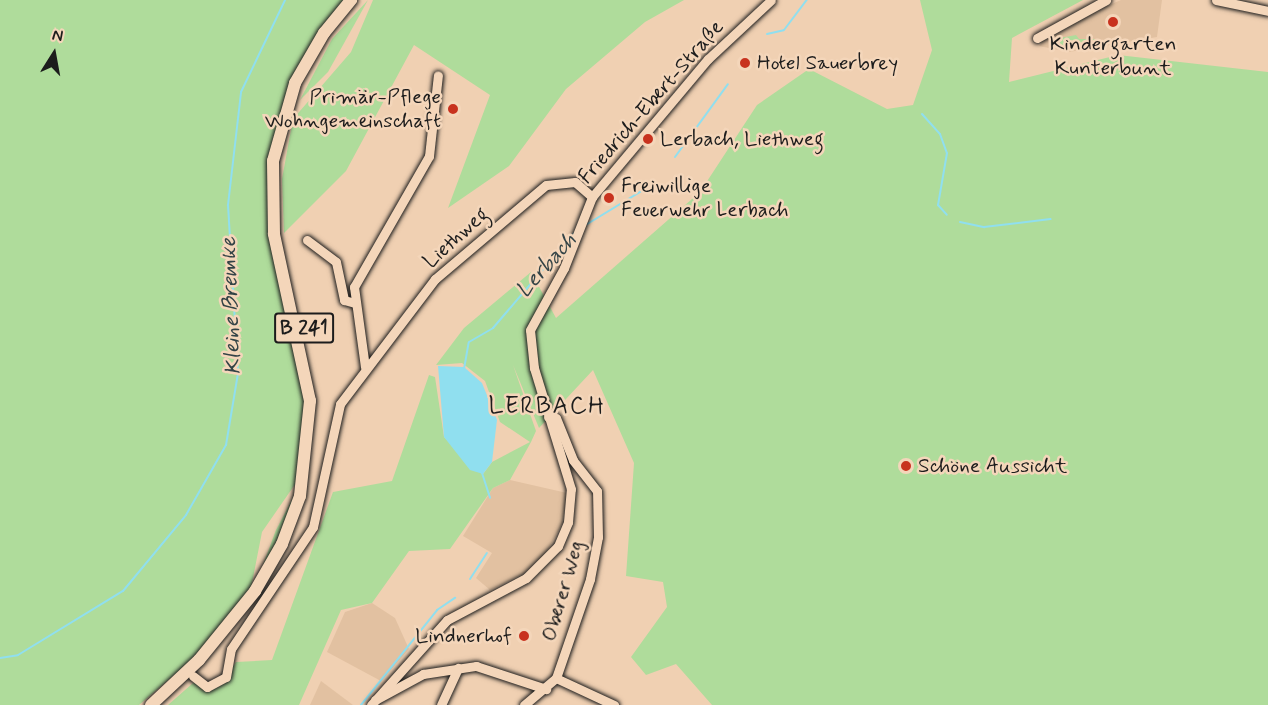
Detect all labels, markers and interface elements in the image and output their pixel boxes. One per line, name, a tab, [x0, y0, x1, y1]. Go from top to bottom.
street label: Friedrich-Ebert-Straße	[573, 15, 729, 189]
marker: Kindergarten Kunterbunt	[1106, 15, 1120, 29]
north arrow	[24, 24, 84, 84]
text: N	[50, 25, 65, 47]
place label: Kindergarten Kunterbunt	[1050, 31, 1176, 81]
place label: Hotel Sauerbrey	[757, 50, 895, 76]
marker: Hotel Sauerbrey	[738, 56, 752, 70]
place label: Primär-Pflege Wohngemeinschaft	[265, 84, 441, 134]
marker: Primär-Pflege Wohngemeinschaft	[446, 102, 460, 116]
place label: Lerbach, Liethweg	[660, 126, 824, 152]
marker: Lerbach, Liethweg	[641, 132, 655, 146]
place label: Freiwillige Feuerwehr Lerbach	[621, 173, 791, 223]
marker: Freiwillige Feuerwehr Lerbach	[602, 191, 616, 205]
street label: Liethweg	[418, 202, 494, 274]
water label: Lerbach	[511, 228, 583, 304]
water label: Kleine Bremke	[216, 235, 248, 377]
road number: B 241	[274, 311, 334, 345]
district label: LERBACH	[490, 393, 604, 421]
place label: Schöne Aussicht	[918, 453, 1064, 479]
marker: Schöne Aussicht	[899, 459, 913, 473]
street label: Oberer Weg	[536, 537, 590, 645]
place label: Lindnerhof	[415, 623, 512, 649]
marker: Lindnerhof	[517, 629, 531, 643]

